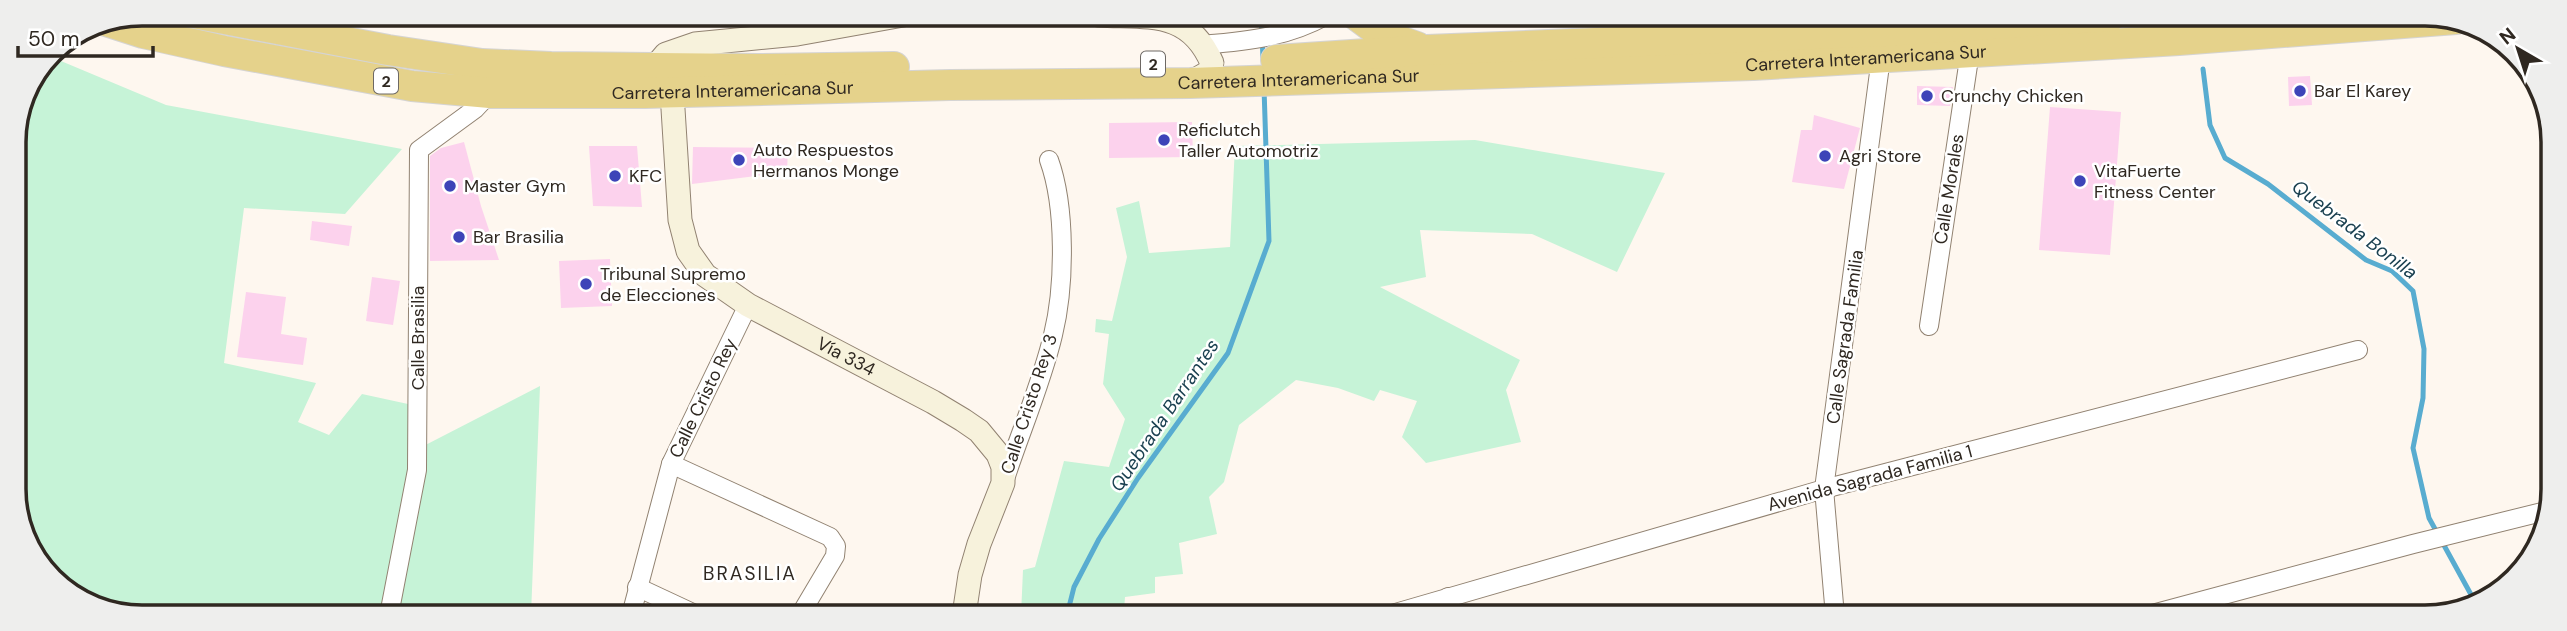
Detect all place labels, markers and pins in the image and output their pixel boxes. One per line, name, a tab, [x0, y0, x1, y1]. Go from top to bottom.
place label: Bar El Karey	[2314, 79, 2411, 103]
marker: Bar El Karey	[2292, 83, 2308, 99]
place label: Crunchy Chicken	[1941, 84, 2083, 108]
marker: Crunchy Chicken	[1919, 88, 1935, 104]
place label: Reficlutch Taller Automotriz	[1178, 118, 1318, 163]
marker: Reficlutch Taller Automotriz	[1156, 132, 1172, 148]
place label: Auto Respuestos Hermanos Monge	[753, 138, 899, 183]
place label: Agri Store	[1839, 144, 1921, 168]
marker: Agri Store	[1817, 148, 1833, 164]
marker: Auto Respuestos Hermanos Monge	[731, 152, 747, 168]
place label: VitaFuerte Fitness Center	[2094, 159, 2216, 204]
place label: KFC	[629, 164, 662, 188]
marker: KFC	[607, 168, 623, 184]
marker: VitaFuerte Fitness Center	[2072, 173, 2088, 189]
place label: Master Gym	[464, 174, 566, 198]
marker: Master Gym	[442, 178, 458, 194]
place label: Bar Brasilia	[473, 225, 564, 249]
marker: Bar Brasilia	[451, 229, 467, 245]
place label: Tribunal Supremo de Elecciones	[600, 262, 746, 307]
marker: Tribunal Supremo de Elecciones	[578, 276, 594, 292]

